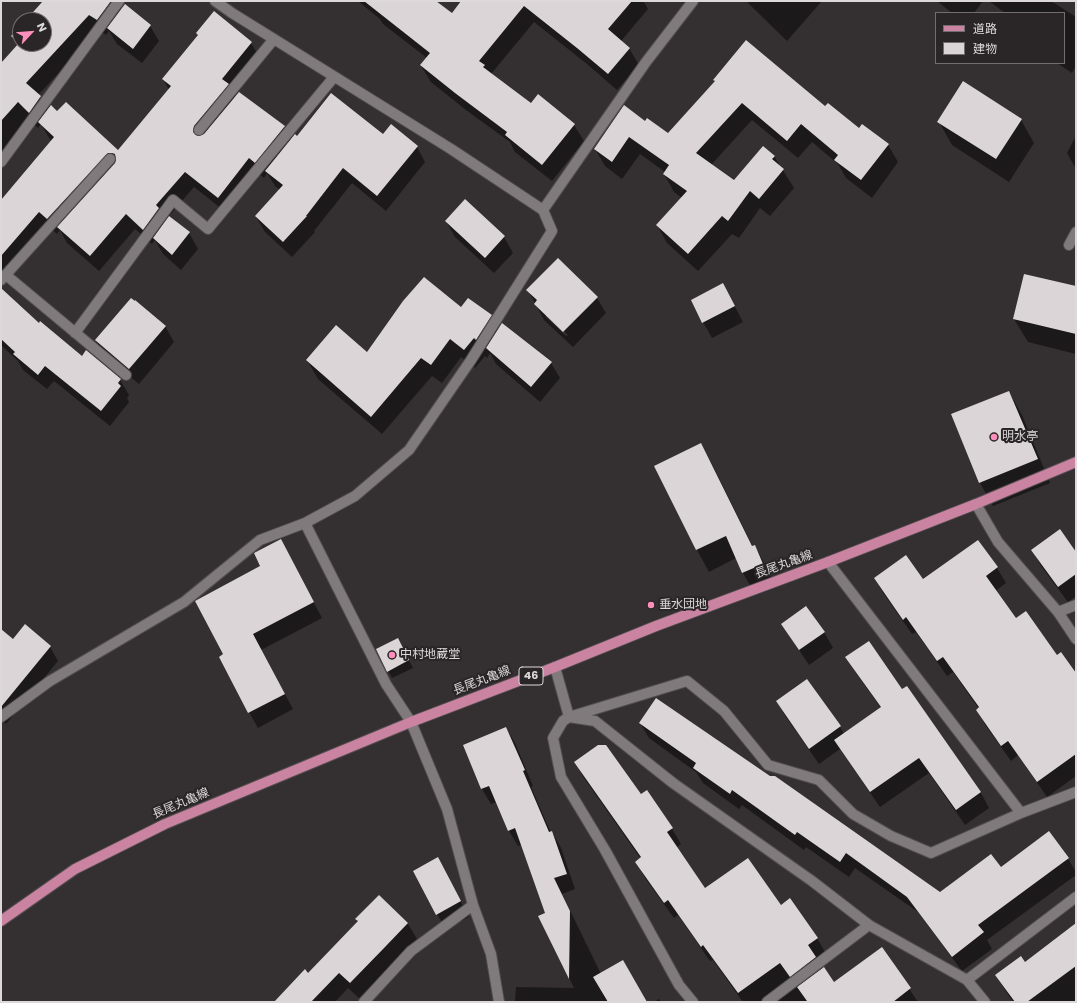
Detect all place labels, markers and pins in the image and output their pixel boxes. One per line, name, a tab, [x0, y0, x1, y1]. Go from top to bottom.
place label: 明水亭	[1002, 430, 1038, 444]
marker: 明水亭	[989, 432, 999, 442]
place label: 垂水団地	[659, 598, 707, 612]
marker: 垂水団地	[646, 600, 656, 610]
place label: 中村地蔵堂	[400, 648, 460, 662]
marker: 中村地蔵堂	[387, 650, 397, 660]

